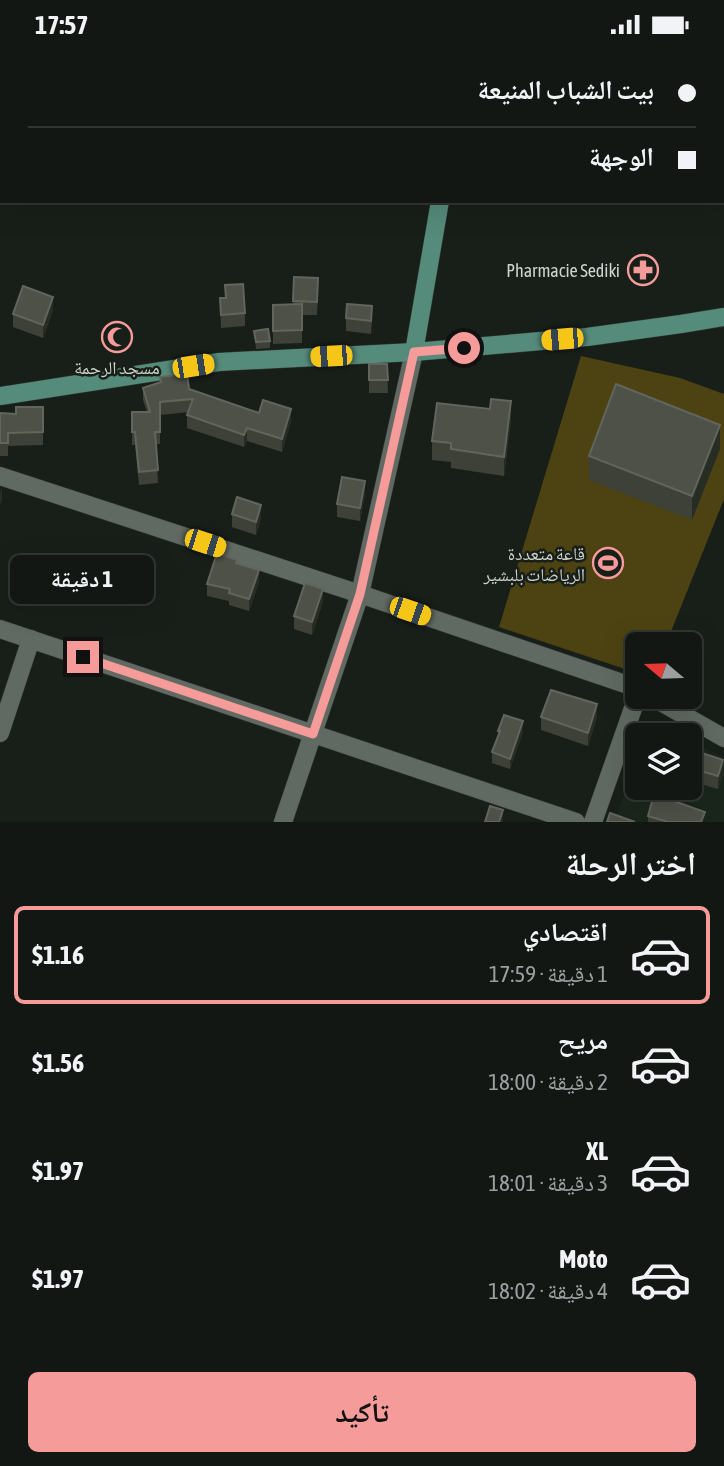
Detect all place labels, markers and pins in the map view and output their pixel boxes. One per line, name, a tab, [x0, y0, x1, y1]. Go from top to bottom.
pharmacy icon: Pharmacie Sediki	[626, 253, 660, 287]
place label: Pharmacie Sediki	[506, 260, 620, 281]
mosque icon: مسجد الرحمة	[100, 320, 134, 354]
place label: مسجد الرحمة	[74, 357, 160, 378]
place label: قاعة متعددة الرياضات بلبشير	[483, 543, 585, 585]
sports icon: قاعة متعددة الرياضات بلبشير	[591, 546, 625, 580]

